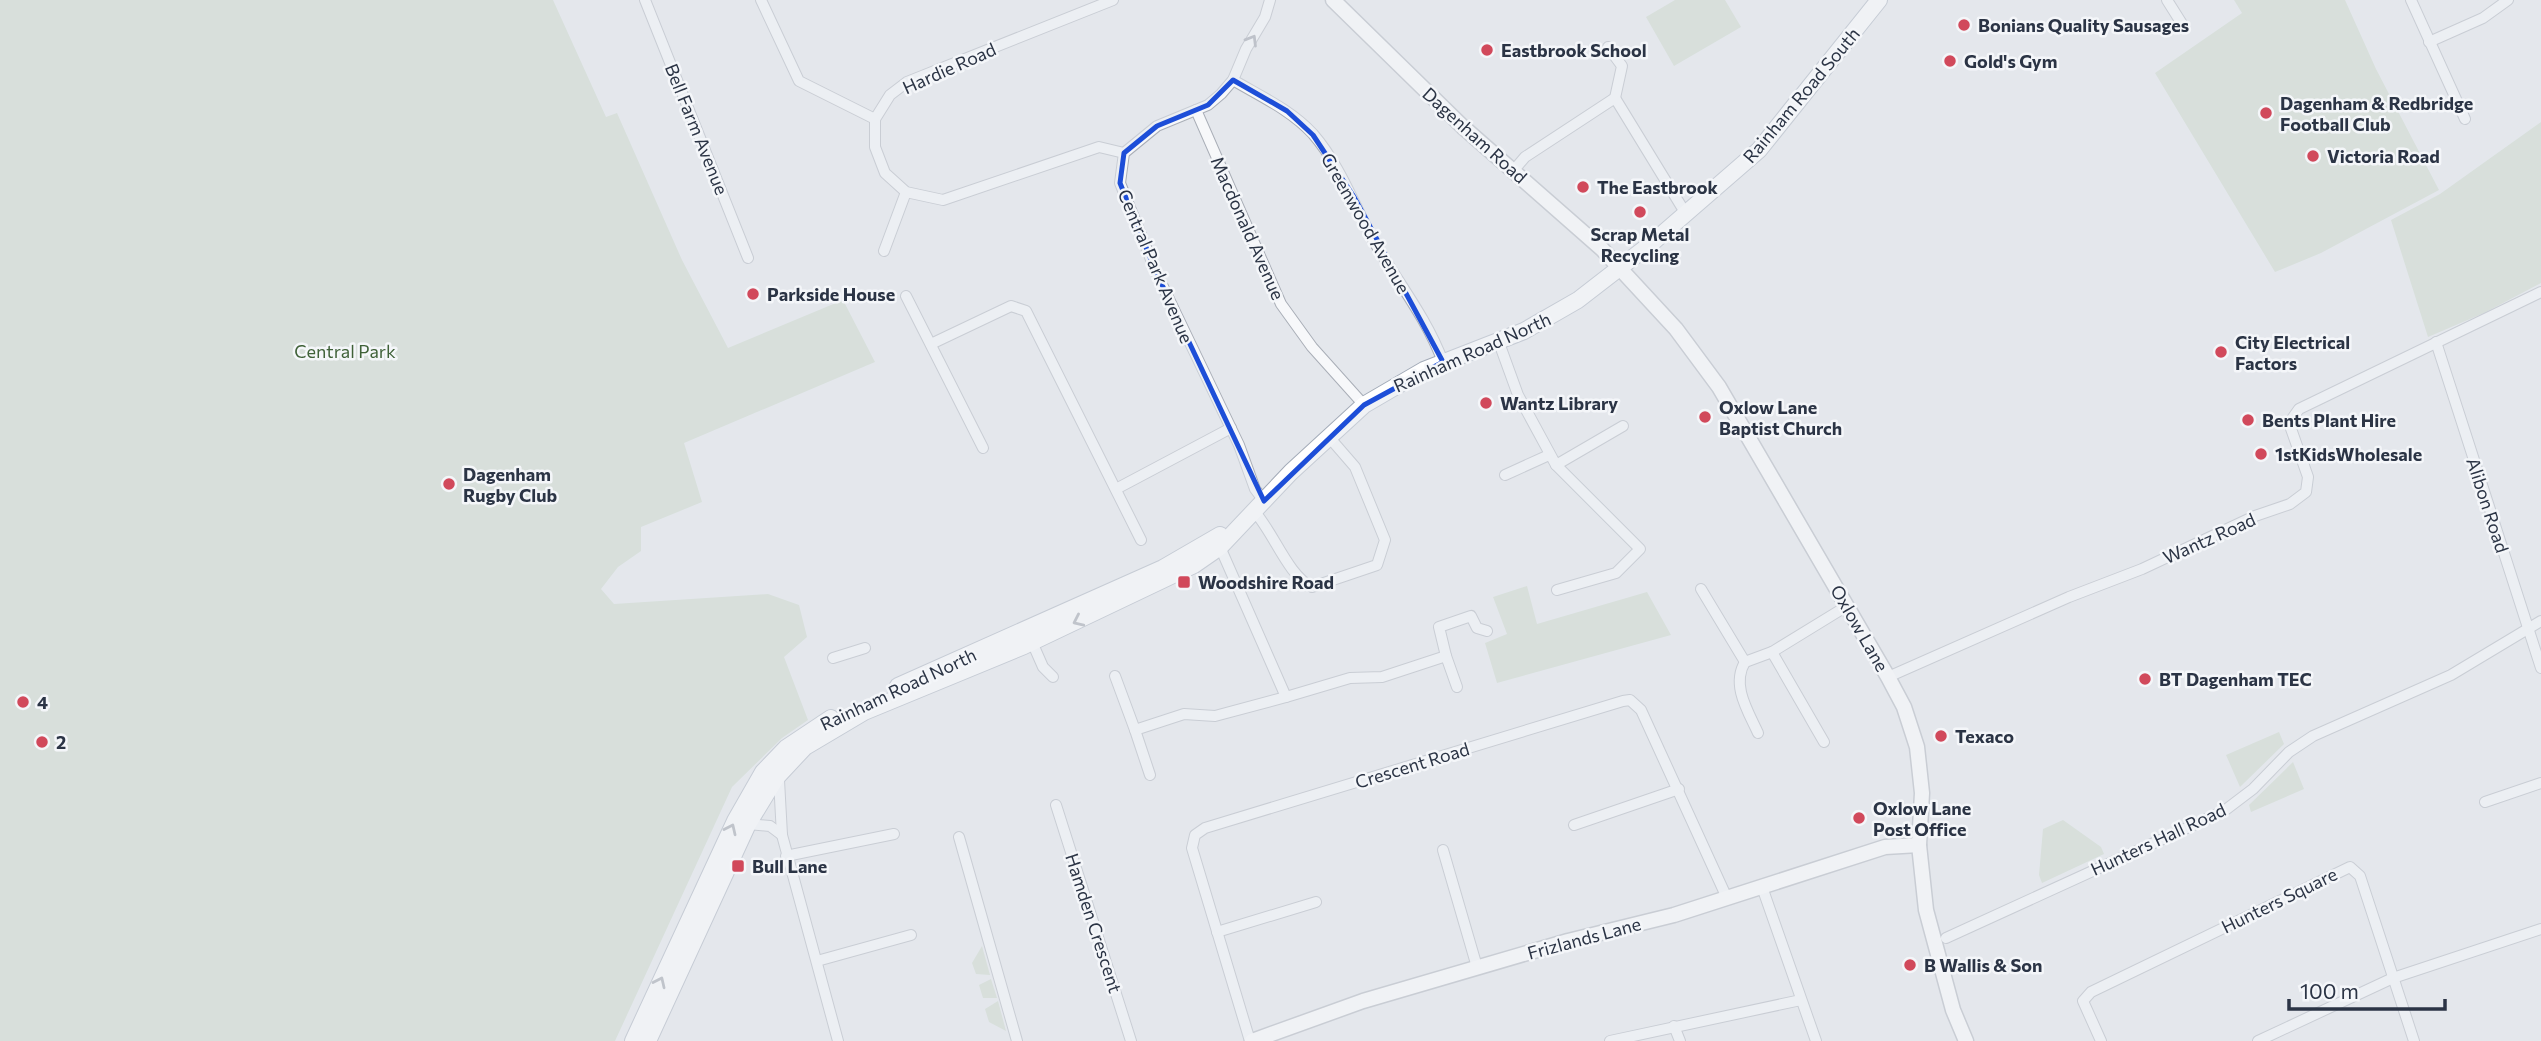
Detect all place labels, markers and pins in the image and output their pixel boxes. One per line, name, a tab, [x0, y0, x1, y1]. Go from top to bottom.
place label: Bonians Quality Sausages	[1978, 14, 2189, 36]
marker: Bonians Quality Sausages	[1956, 17, 1972, 33]
place label: Eastbrook School	[1501, 39, 1647, 61]
marker: Eastbrook School	[1479, 42, 1495, 58]
place label: Gold's Gym	[1964, 50, 2057, 72]
marker: Gold's Gym	[1942, 53, 1958, 69]
place label: Dagenham & Redbridge Football Club	[2280, 92, 2473, 135]
marker: Dagenham & Redbridge Football Club	[2258, 105, 2274, 121]
place label: Victoria Road	[2327, 145, 2440, 167]
marker: Victoria Road	[2305, 148, 2321, 164]
place label: The Eastbrook	[1597, 176, 1718, 198]
marker: The Eastbrook	[1575, 179, 1591, 195]
marker: Scrap Metal Recycling	[1632, 204, 1648, 220]
place label: Scrap Metal Recycling	[1591, 223, 1690, 266]
place label: Parkside House	[767, 283, 895, 305]
marker: Parkside House	[745, 286, 761, 302]
place label: City Electrical Factors	[2235, 331, 2350, 374]
marker: City Electrical Factors	[2213, 344, 2229, 360]
place label: Wantz Library	[1500, 392, 1618, 414]
marker: Wantz Library	[1478, 395, 1494, 411]
place label: Oxlow Lane Baptist Church	[1719, 396, 1842, 439]
marker: Oxlow Lane Baptist Church	[1697, 409, 1713, 425]
place label: Bents Plant Hire	[2262, 409, 2396, 431]
marker: Bents Plant Hire	[2240, 412, 2256, 428]
place label: 1stKidsWholesale	[2275, 443, 2422, 465]
marker: 1stKidsWholesale	[2253, 446, 2269, 462]
place label: Dagenham Rugby Club	[463, 463, 558, 506]
marker: Dagenham Rugby Club	[441, 476, 457, 492]
place label: Woodshire Road	[1198, 571, 1334, 593]
marker: Woodshire Road	[1176, 574, 1192, 590]
place label: BT Dagenham TEC	[2159, 668, 2312, 690]
marker: BT Dagenham TEC	[2137, 671, 2153, 687]
place label: 4	[37, 691, 48, 713]
marker: 4	[15, 694, 31, 710]
place label: Texaco	[1955, 725, 2014, 747]
marker: Texaco	[1933, 728, 1949, 744]
place label: 2	[56, 731, 66, 753]
marker: 2	[34, 734, 50, 750]
place label: Oxlow Lane Post Office	[1873, 797, 1971, 840]
marker: Oxlow Lane Post Office	[1851, 810, 1867, 826]
place label: Bull Lane	[752, 855, 827, 877]
marker: Bull Lane	[730, 858, 746, 874]
place label: B Wallis & Son	[1924, 954, 2043, 976]
marker: B Wallis & Son	[1902, 957, 1918, 973]

